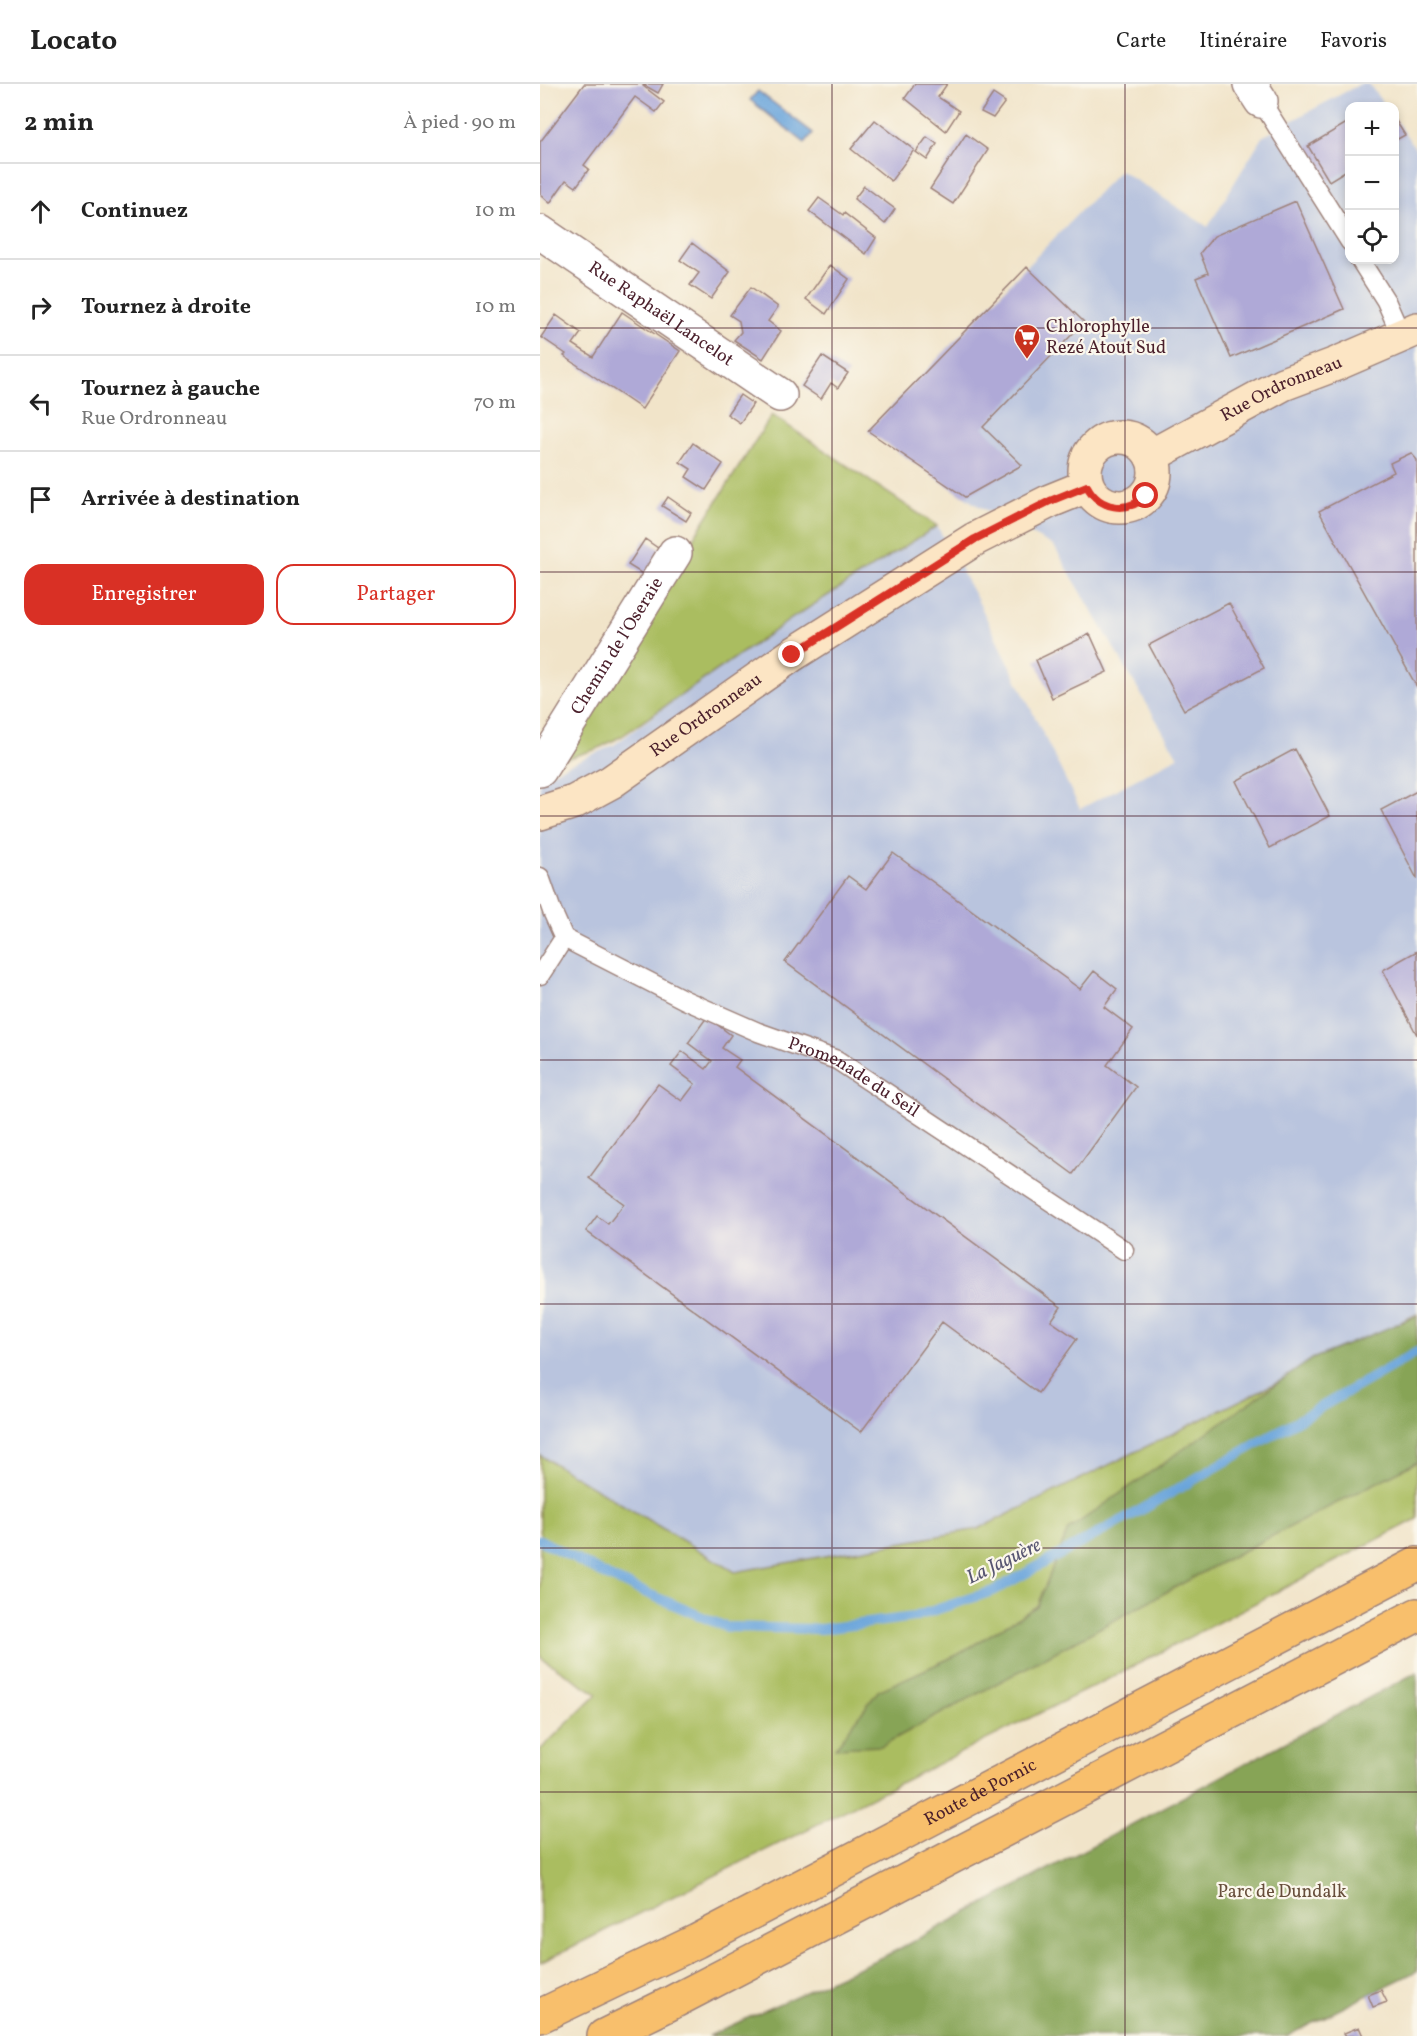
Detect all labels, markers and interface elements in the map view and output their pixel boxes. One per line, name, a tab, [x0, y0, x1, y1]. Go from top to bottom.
text: Locato	[30, 22, 117, 61]
text: Carte	[1116, 27, 1166, 56]
text: Itinéraire	[1199, 27, 1287, 56]
text: Favoris	[1320, 27, 1387, 56]
map controls	[1345, 102, 1399, 264]
button: +	[1345, 102, 1399, 156]
text: 2 min	[24, 105, 94, 141]
text: À pied · 90 m	[403, 109, 516, 137]
button: −	[1345, 156, 1399, 210]
icon: ahead	[24, 195, 57, 228]
text: Continuez	[81, 196, 188, 227]
text: 10 m	[475, 197, 516, 225]
button: locate	[1345, 210, 1399, 264]
street label: Rue Raphaël Lancelot	[583, 256, 739, 372]
icon: right	[24, 291, 57, 324]
text: Tournez à droite	[81, 292, 251, 323]
text: 10 m	[475, 293, 516, 321]
place label: Chlorophylle Rezé Atout Sud	[1046, 315, 1166, 361]
supermarket icon: Chlorophylle Rezé Atout Sud	[1012, 322, 1042, 360]
street label: Rue Ordronneau	[1216, 350, 1346, 428]
text: Tournez à gauche	[81, 374, 260, 405]
icon: left	[24, 387, 57, 420]
text: 70 m	[473, 389, 516, 417]
text: Rue Ordronneau	[81, 405, 227, 433]
route start	[1132, 482, 1158, 508]
icon: arrive	[24, 483, 57, 516]
text: Arrivée à destination	[81, 484, 300, 515]
button: Enregistrer	[24, 564, 264, 625]
button: Partager	[276, 564, 516, 625]
street label: Chemin de l'Oseraie	[565, 572, 669, 720]
route end	[778, 641, 804, 667]
street label: Rue Ordronneau	[645, 667, 767, 763]
street label: Promenade du Seil	[785, 1031, 924, 1124]
water label: La Jaguère	[962, 1532, 1047, 1592]
street label: Route de Pornic	[920, 1753, 1041, 1832]
park label: Parc de Dundalk	[1217, 1880, 1347, 1905]

